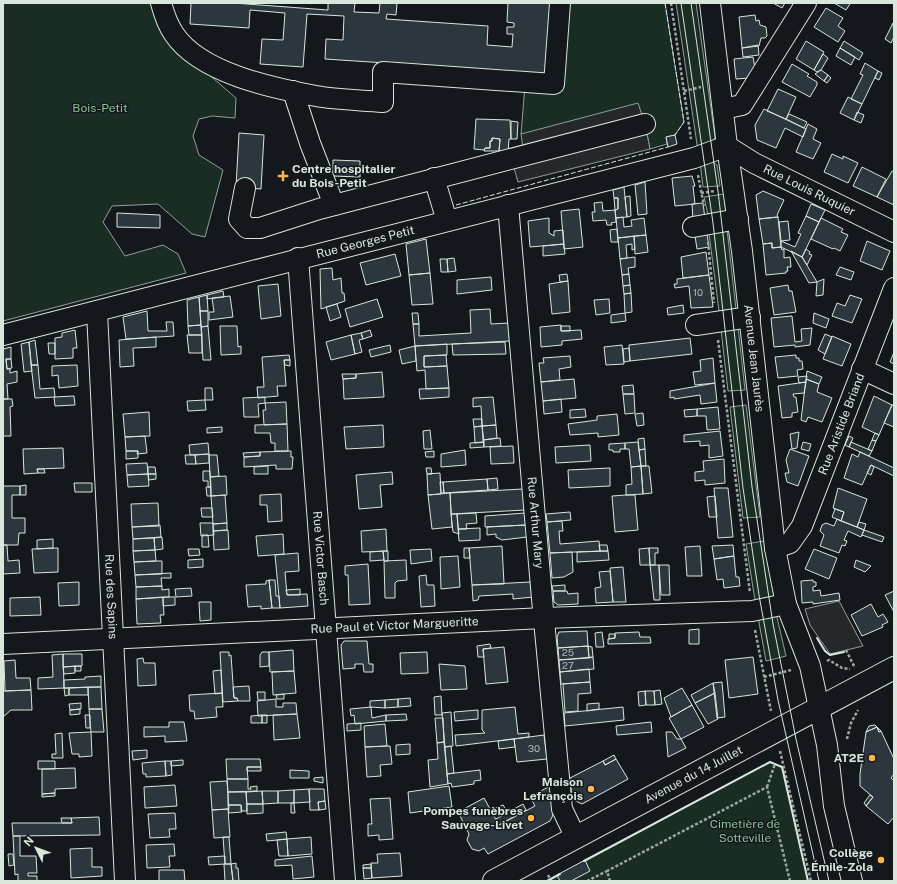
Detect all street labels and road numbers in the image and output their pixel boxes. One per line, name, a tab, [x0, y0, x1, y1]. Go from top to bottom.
street label: Rue Louis Ruquier	[761, 162, 858, 219]
street label: Rue Georges Petit	[315, 223, 416, 262]
street label: Avenue Jean Jaurès	[741, 304, 767, 413]
street label: Rue Aristide Briand	[815, 371, 867, 477]
street label: Rue Arthur Mary	[525, 476, 546, 570]
street label: Rue Victor Basch	[310, 510, 331, 606]
street label: Rue des Sapins	[102, 554, 120, 640]
street label: Rue Paul et Victor Margueritte	[310, 614, 479, 636]
street label: Avenue du 14 Juillet	[642, 743, 745, 807]

